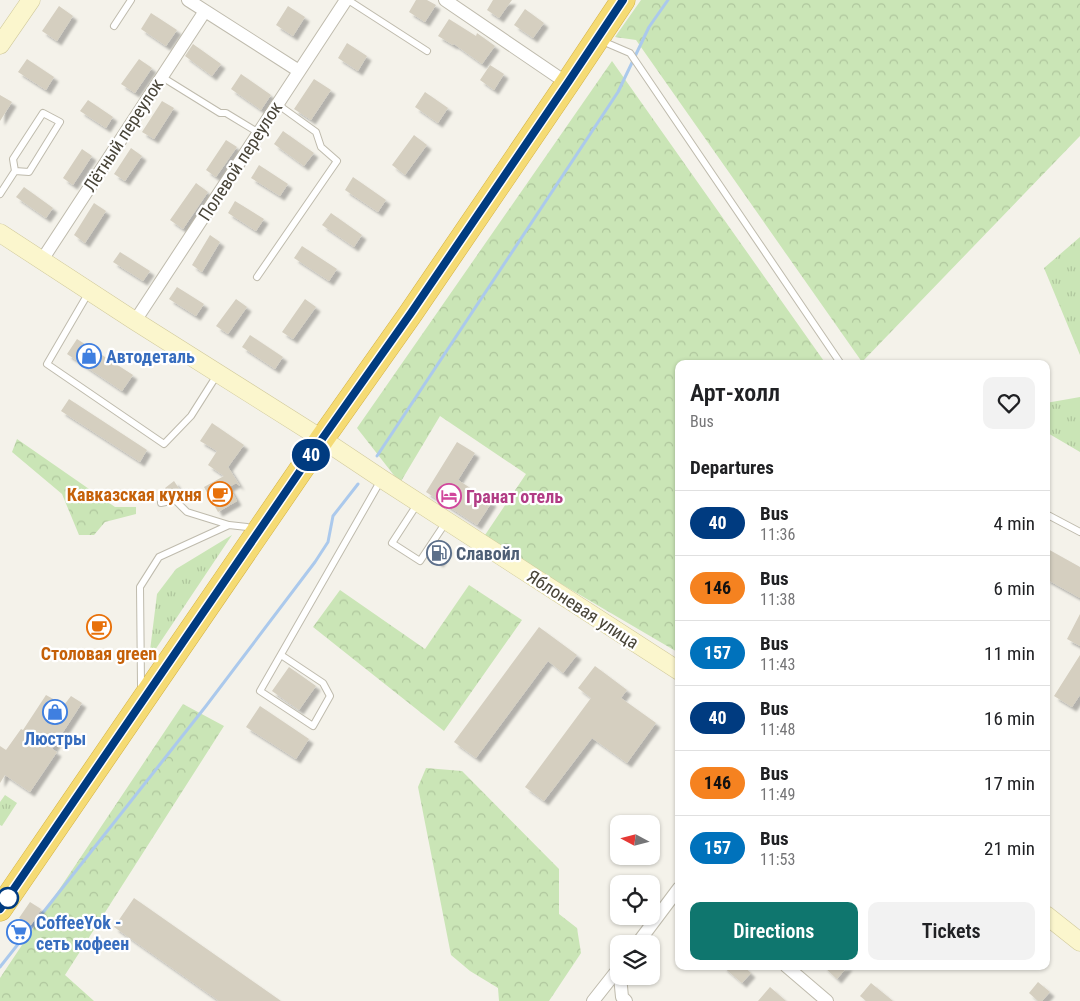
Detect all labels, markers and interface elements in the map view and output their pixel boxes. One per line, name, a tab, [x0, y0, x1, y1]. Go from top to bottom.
street label: Лётный переулок	[79, 74, 168, 195]
street label: Полевой переулок	[194, 97, 287, 225]
shop icon: Автодеталь	[76, 343, 102, 369]
place label: Автодеталь	[106, 346, 195, 367]
button: heart	[983, 377, 1035, 429]
text: Арт-холл	[690, 379, 780, 407]
text: Bus	[690, 412, 714, 431]
line badge: 40	[288, 439, 334, 471]
text: 40	[302, 444, 320, 465]
text: Departures	[690, 456, 774, 479]
cafe icon: Кавказская кухня	[207, 481, 233, 507]
hotel icon: Гранат отель	[436, 483, 462, 509]
place label: Кавказская кухня	[67, 484, 202, 505]
place label: Гранат отель	[466, 486, 563, 507]
text: Bus	[760, 502, 789, 525]
text: 40	[708, 512, 727, 533]
text: 4 min	[993, 512, 1035, 535]
text: 11:36	[760, 525, 795, 544]
fuel station icon: Славойл	[426, 540, 452, 566]
place label: Славойл	[456, 543, 520, 564]
street label: Яблоневая улица	[523, 565, 643, 653]
text: Bus	[760, 567, 789, 590]
text: 146	[704, 577, 731, 598]
text: 6 min	[993, 577, 1035, 600]
text: 11:38	[760, 590, 795, 609]
cafe icon: Столовая green	[86, 614, 112, 640]
text: Bus	[760, 632, 789, 655]
text: 157	[704, 642, 731, 663]
text: 11 min	[984, 642, 1035, 665]
place label: Столовая green	[41, 643, 157, 664]
text: 11:43	[760, 655, 795, 674]
text: Bus	[760, 697, 789, 720]
shop icon: Люстры	[42, 699, 68, 725]
text: 40	[708, 707, 727, 728]
text: 16 min	[984, 707, 1035, 730]
text: 11:48	[760, 720, 795, 739]
place label: Люстры	[24, 728, 86, 749]
text: Bus	[760, 762, 789, 785]
text: 146	[704, 772, 731, 793]
text: 17 min	[984, 772, 1035, 795]
text: 11:49	[760, 785, 795, 804]
north arrow	[610, 815, 660, 865]
map controls	[610, 815, 660, 985]
text: Bus	[760, 827, 789, 850]
text: 157	[704, 837, 731, 858]
text: 21 min	[984, 837, 1035, 860]
text: 11:53	[760, 850, 795, 869]
button: locate	[610, 875, 660, 925]
unlabelled marker	[0, 887, 19, 909]
button: Directions	[690, 902, 858, 960]
button: Tickets	[868, 902, 1035, 960]
place label: CoffeeYok - сеть кофеен	[36, 912, 129, 954]
supermarket icon: CoffeeYok - сеть кофеен	[6, 919, 32, 945]
button: layers	[610, 935, 660, 985]

